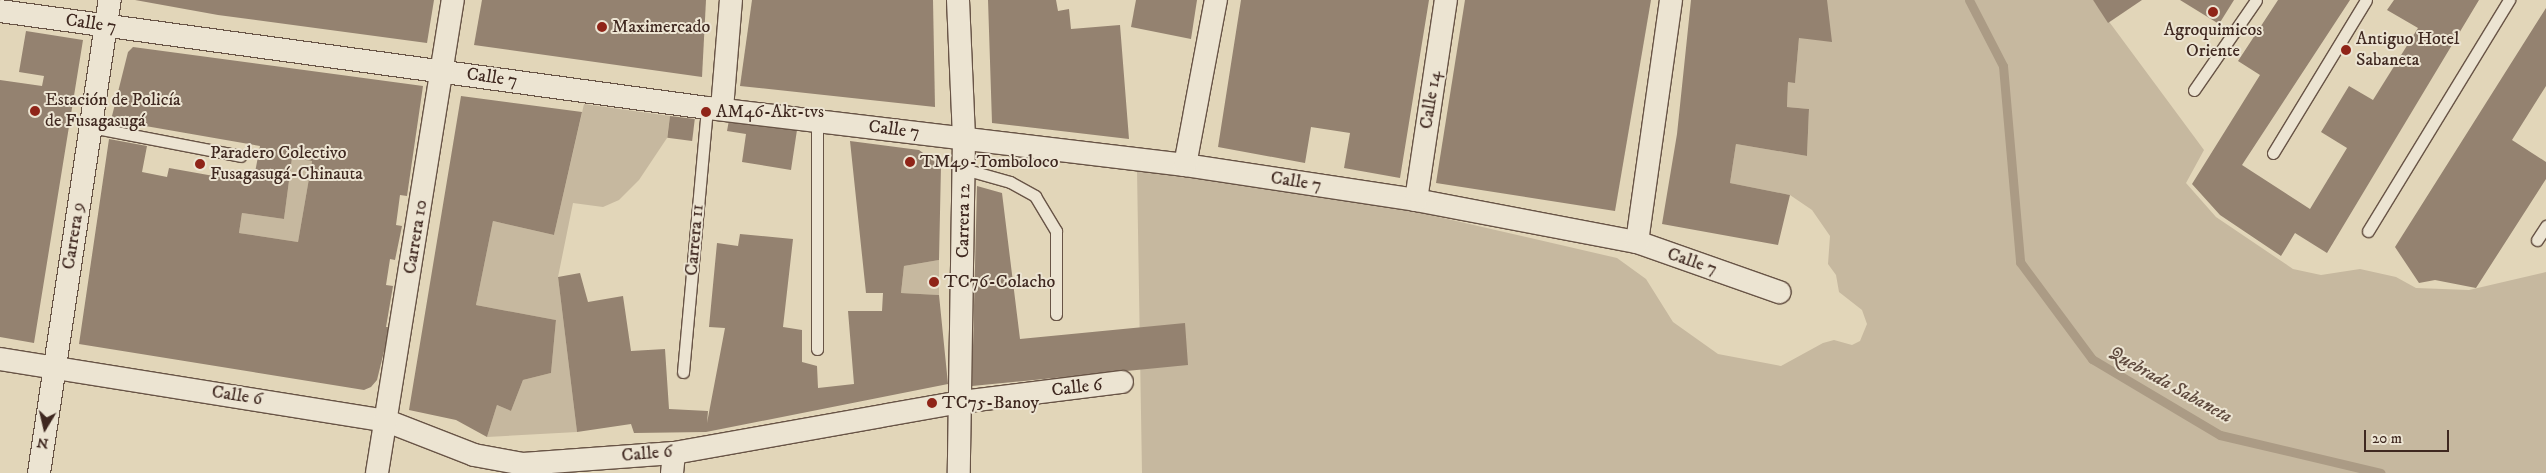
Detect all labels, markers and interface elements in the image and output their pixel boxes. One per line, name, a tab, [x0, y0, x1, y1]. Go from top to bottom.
marker: Agroquimicos Oriente	[2207, 6, 2219, 18]
street label: Calle 7	[64, 10, 118, 38]
place label: Maximercado	[612, 16, 710, 38]
place label: Agroquimicos Oriente	[2164, 20, 2262, 62]
marker: Maximercado	[596, 21, 608, 33]
place label: Antiguo Hotel Sabaneta	[2356, 29, 2459, 72]
marker: Antiguo Hotel Sabaneta	[2340, 44, 2352, 56]
street label: Calle 7	[465, 64, 519, 92]
street label: Calle 14	[1416, 69, 1446, 131]
place label: Estación de Policía de Fusagasugá	[45, 90, 181, 132]
place label: AM46-Akt-tvs	[716, 101, 824, 123]
marker: Estación de Policía de Fusagasugá	[29, 105, 41, 117]
marker: AM46-Akt-tvs	[700, 106, 712, 118]
street label: Calle 7	[867, 116, 921, 144]
place label: Paradero Colectivo Fusagasugá-Chinauta	[210, 143, 363, 186]
place label: TM49-Tomboloco	[920, 151, 1058, 173]
marker: TM49-Tomboloco	[904, 156, 916, 168]
marker: Paradero Colectivo Fusagasugá-Chinauta	[194, 158, 206, 170]
street label: Calle 7	[1269, 167, 1323, 197]
street label: Carrera 12	[953, 184, 975, 258]
street label: Carrera 10	[399, 198, 433, 276]
street label: Carrera 9	[58, 201, 90, 271]
street label: Carrera 11	[681, 203, 709, 277]
street label: Calle 7	[1664, 243, 1720, 281]
place label: TC76-Colacho	[944, 271, 1055, 293]
marker: TC76-Colacho	[928, 276, 940, 288]
water label: Quebrada Sabaneta	[2104, 342, 2236, 428]
street label: Calle 6	[1050, 374, 1104, 402]
street label: Calle 6	[210, 381, 264, 411]
place label: TC75-Banoy	[942, 392, 1039, 414]
marker: TC75-Banoy	[926, 397, 938, 409]
north arrow	[20, 403, 70, 453]
scale bar	[2366, 420, 2451, 452]
text: 20 m	[2372, 429, 2402, 448]
text: N	[36, 433, 50, 453]
street label: Calle 6	[621, 441, 673, 467]

